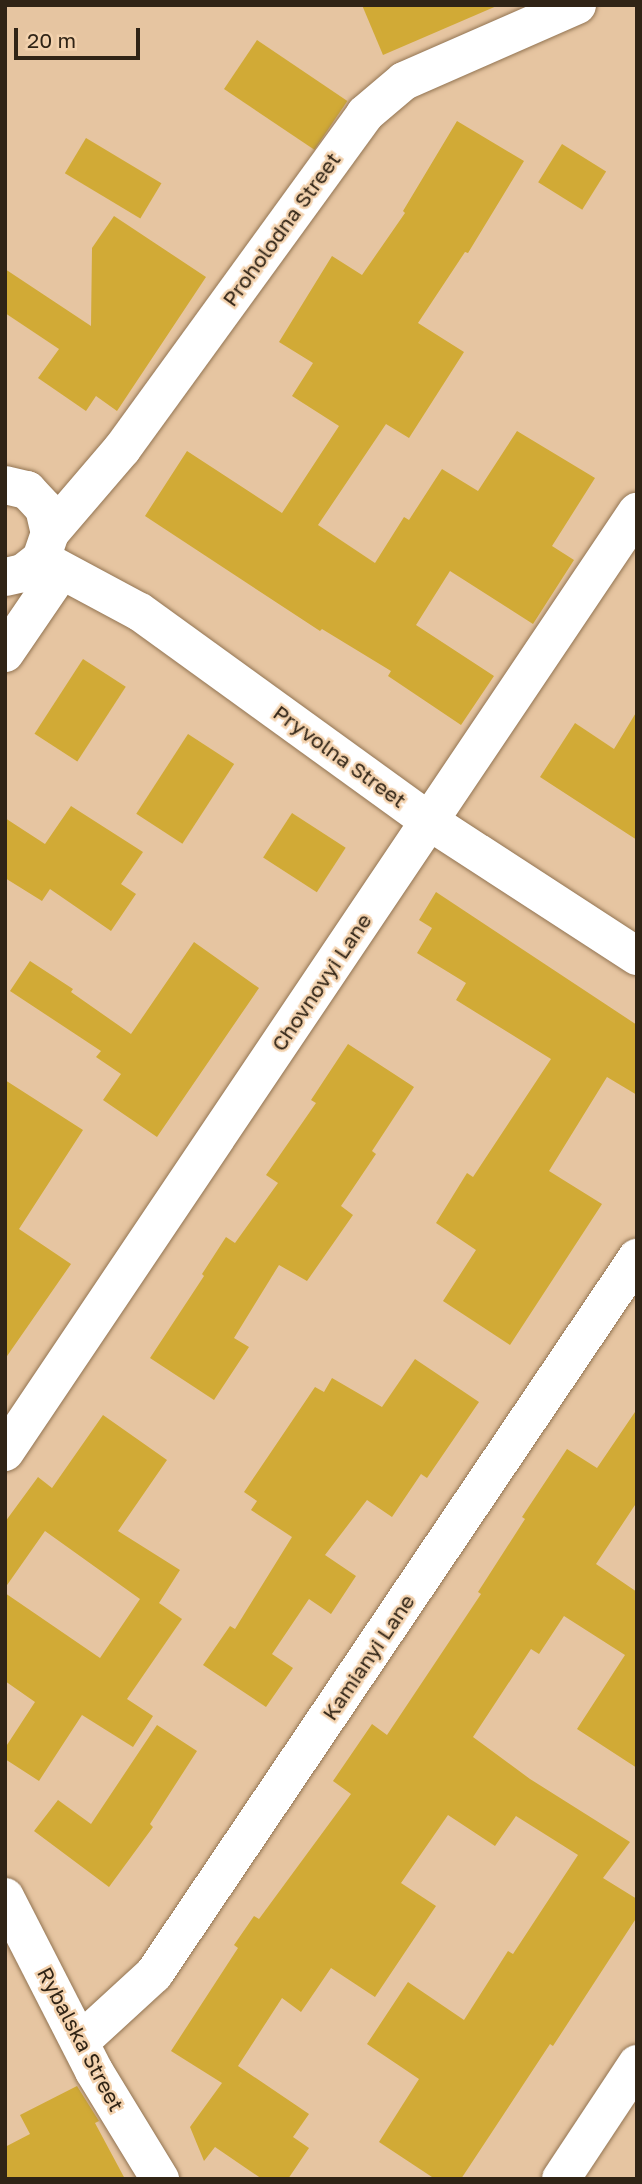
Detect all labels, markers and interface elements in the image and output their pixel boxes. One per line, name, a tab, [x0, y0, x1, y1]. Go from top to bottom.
scale bar	[18, 14, 144, 58]
text: 20 m	[27, 27, 76, 53]
street label: Proholodna Street	[217, 147, 345, 311]
street label: Pryvolna Street	[269, 699, 411, 813]
street label: Chovnovyi Lane	[266, 908, 376, 1056]
street label: Kamianyi Lane	[317, 1589, 419, 1725]
street label: Rybalska Street	[32, 1963, 130, 2115]

